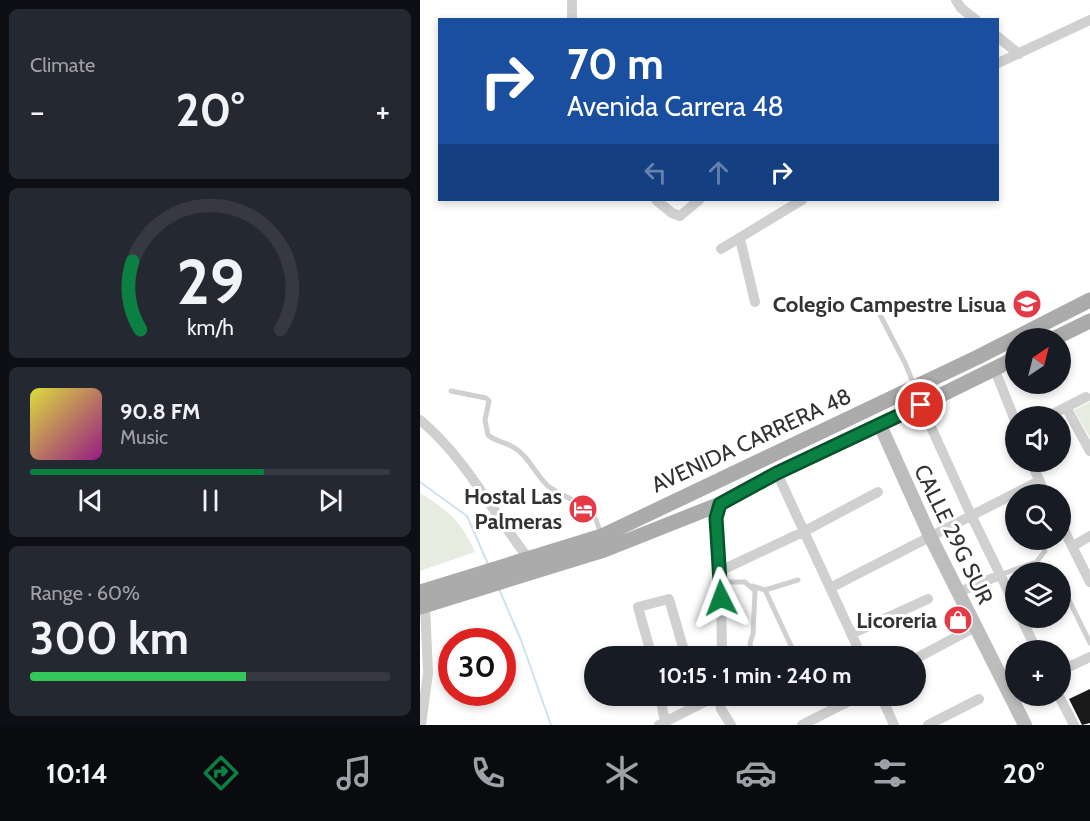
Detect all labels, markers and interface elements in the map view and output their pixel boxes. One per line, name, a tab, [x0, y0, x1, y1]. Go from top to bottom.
text: 70 m	[567, 38, 664, 90]
icon: right	[468, 42, 546, 120]
text: Climate	[30, 53, 95, 77]
text: 20°	[176, 83, 244, 137]
text: Avenida Carrera 48	[567, 90, 784, 123]
text: −	[30, 91, 45, 131]
text: +	[375, 91, 390, 131]
icon: left	[639, 156, 672, 189]
icon: ahead	[702, 156, 735, 189]
icon: right	[765, 156, 798, 189]
text: 29	[176, 244, 244, 320]
school or university icon: Colegio Campestre Lisua	[1011, 288, 1043, 320]
place label: Colegio Campestre Lisua	[773, 291, 1006, 318]
text: km/h	[187, 314, 233, 340]
north arrow	[1005, 328, 1071, 394]
map controls	[1005, 328, 1071, 706]
pin	[895, 379, 946, 430]
street label: AVENIDA CARRERA 48	[647, 382, 855, 499]
icon: arrive	[904, 388, 937, 421]
text: 90.8 FM	[120, 398, 200, 425]
button: sound	[1005, 406, 1071, 472]
text: Music	[120, 425, 168, 449]
street label: CALLE 29G SUR	[908, 460, 999, 608]
place label: Hostal Las Palmeras	[464, 483, 562, 535]
icon: previous	[74, 484, 107, 517]
icon: pause	[194, 484, 227, 517]
icon: next	[314, 484, 347, 517]
button: search	[1005, 484, 1071, 550]
hotel icon: Hostal Las Palmeras	[567, 493, 599, 525]
button: layers	[1005, 562, 1071, 628]
position arrow	[689, 566, 753, 630]
text: Range · 60%	[30, 581, 140, 605]
shop icon: Licoreria	[942, 604, 974, 636]
place label: Licoreria	[856, 607, 937, 634]
text: 300 km	[30, 611, 189, 665]
speed limit sign: 30	[438, 628, 516, 706]
button: +	[1005, 640, 1071, 706]
text: 10:15 · 1 min · 240 m	[659, 662, 851, 689]
icon: directions	[200, 752, 242, 794]
icon: music	[333, 752, 375, 794]
icon: phone	[467, 752, 509, 794]
icon: climate	[601, 752, 643, 794]
icon: car	[735, 752, 777, 794]
icon: filters	[869, 752, 911, 794]
text: 10:14	[46, 757, 108, 790]
text: 20°	[1003, 757, 1044, 790]

